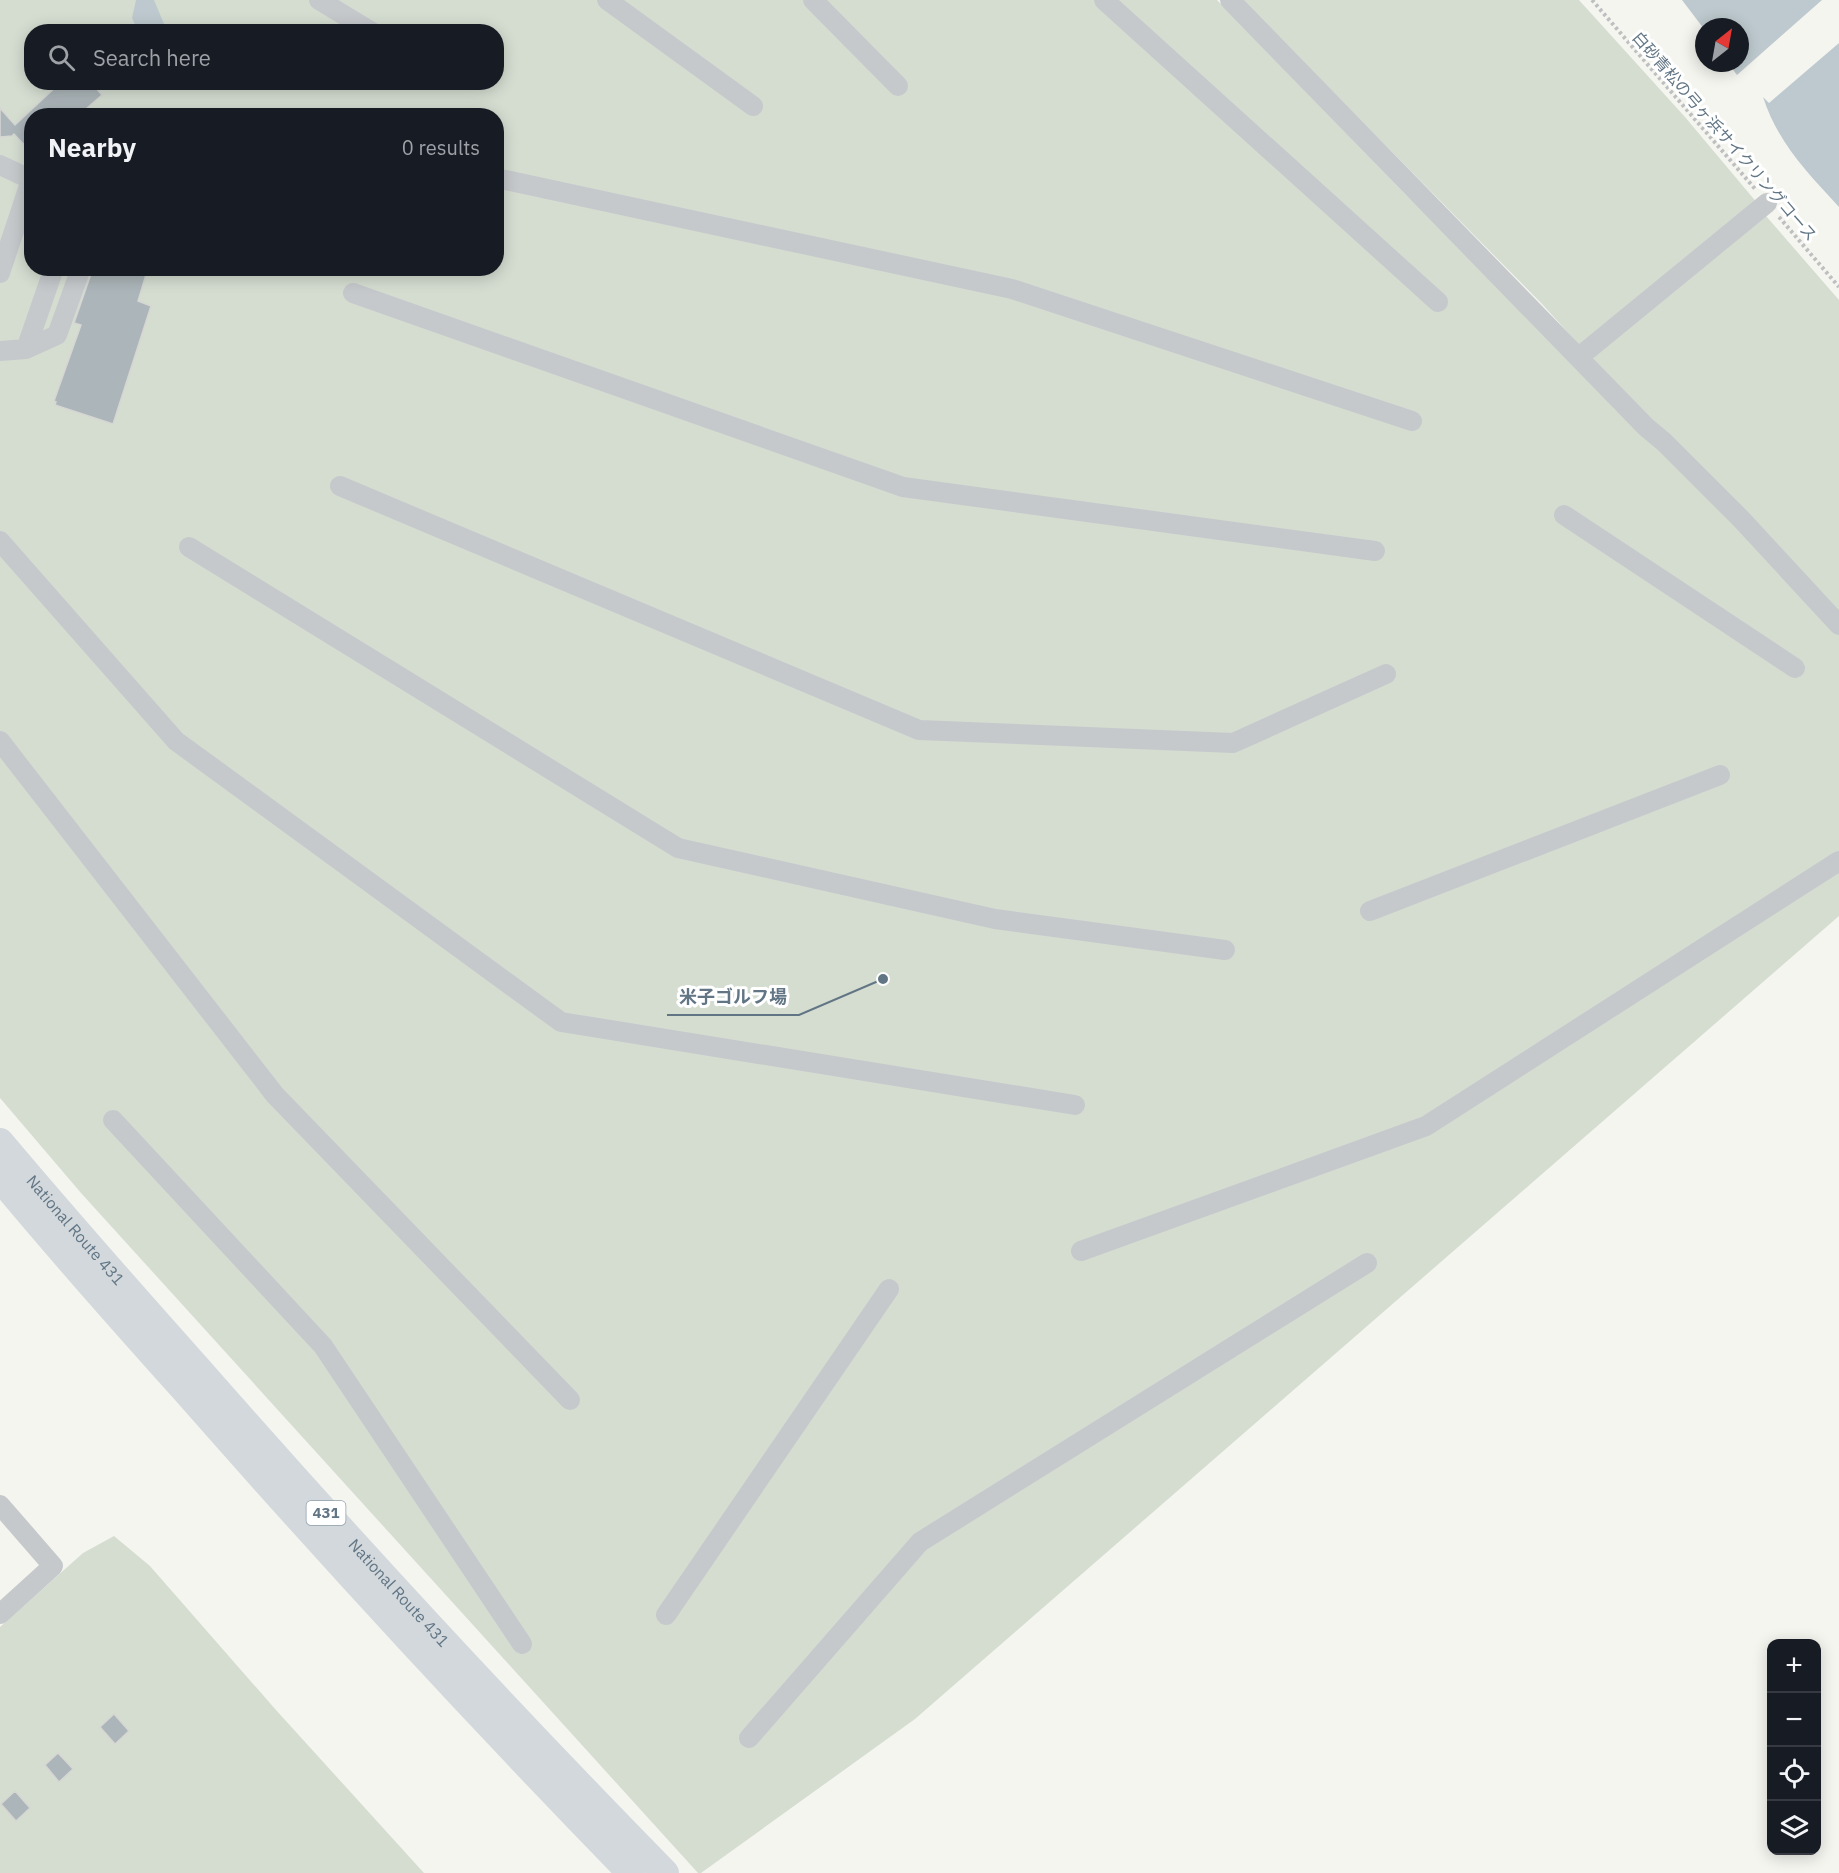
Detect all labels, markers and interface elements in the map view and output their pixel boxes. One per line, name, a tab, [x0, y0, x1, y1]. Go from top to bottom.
north arrow	[1695, 18, 1749, 72]
search box	[24, 24, 504, 90]
street label: 白砂青松の弓ヶ浜サイクリングコース	[1629, 27, 1821, 245]
icon: search	[45, 41, 78, 74]
text: Search here	[93, 43, 211, 72]
text: Nearby	[48, 130, 136, 164]
text: 0 results	[402, 134, 480, 161]
callout: 米子ゴルフ場	[667, 979, 799, 1015]
text: 米子ゴルフ場	[679, 985, 787, 1008]
street label: National Route 431	[22, 1171, 129, 1289]
road number: 431	[306, 1501, 346, 1525]
street label: National Route 431	[345, 1535, 454, 1651]
map controls	[1767, 1639, 1821, 1855]
button: +	[1767, 1639, 1821, 1693]
button: −	[1767, 1693, 1821, 1747]
button: locate	[1767, 1747, 1821, 1801]
button: layers	[1767, 1801, 1821, 1855]

